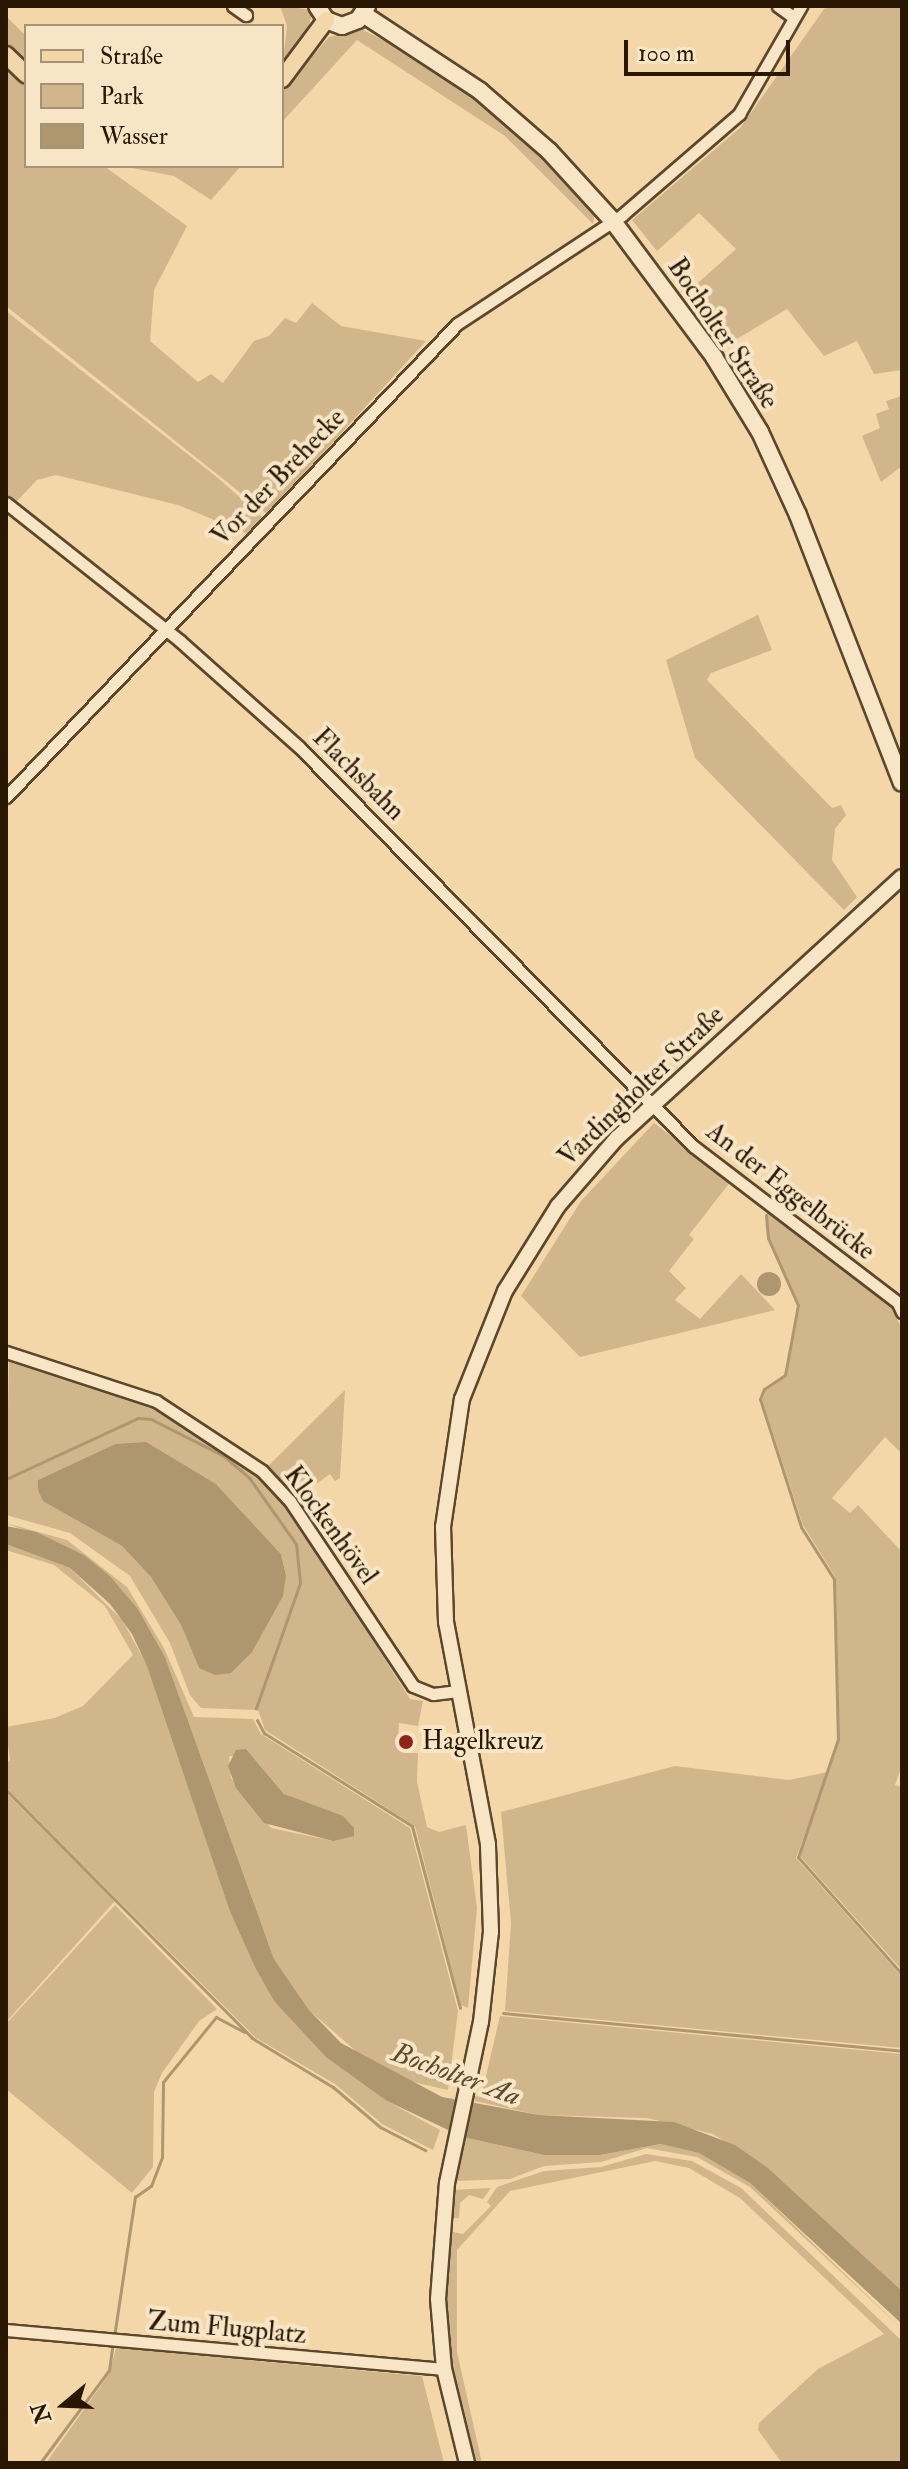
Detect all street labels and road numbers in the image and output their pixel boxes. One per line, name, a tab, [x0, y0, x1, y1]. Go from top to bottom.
street label: Bocholter Straße	[660, 253, 784, 415]
street label: Vor der Brehecke	[206, 403, 352, 553]
street label: Flachsbahn	[306, 723, 410, 827]
street label: Vardingholter Straße	[553, 1000, 731, 1174]
street label: An der Eggelbrücke	[700, 1117, 880, 1267]
street label: Klockenhövel	[277, 1461, 383, 1591]
street label: Zum Flugplatz	[146, 2307, 308, 2351]

